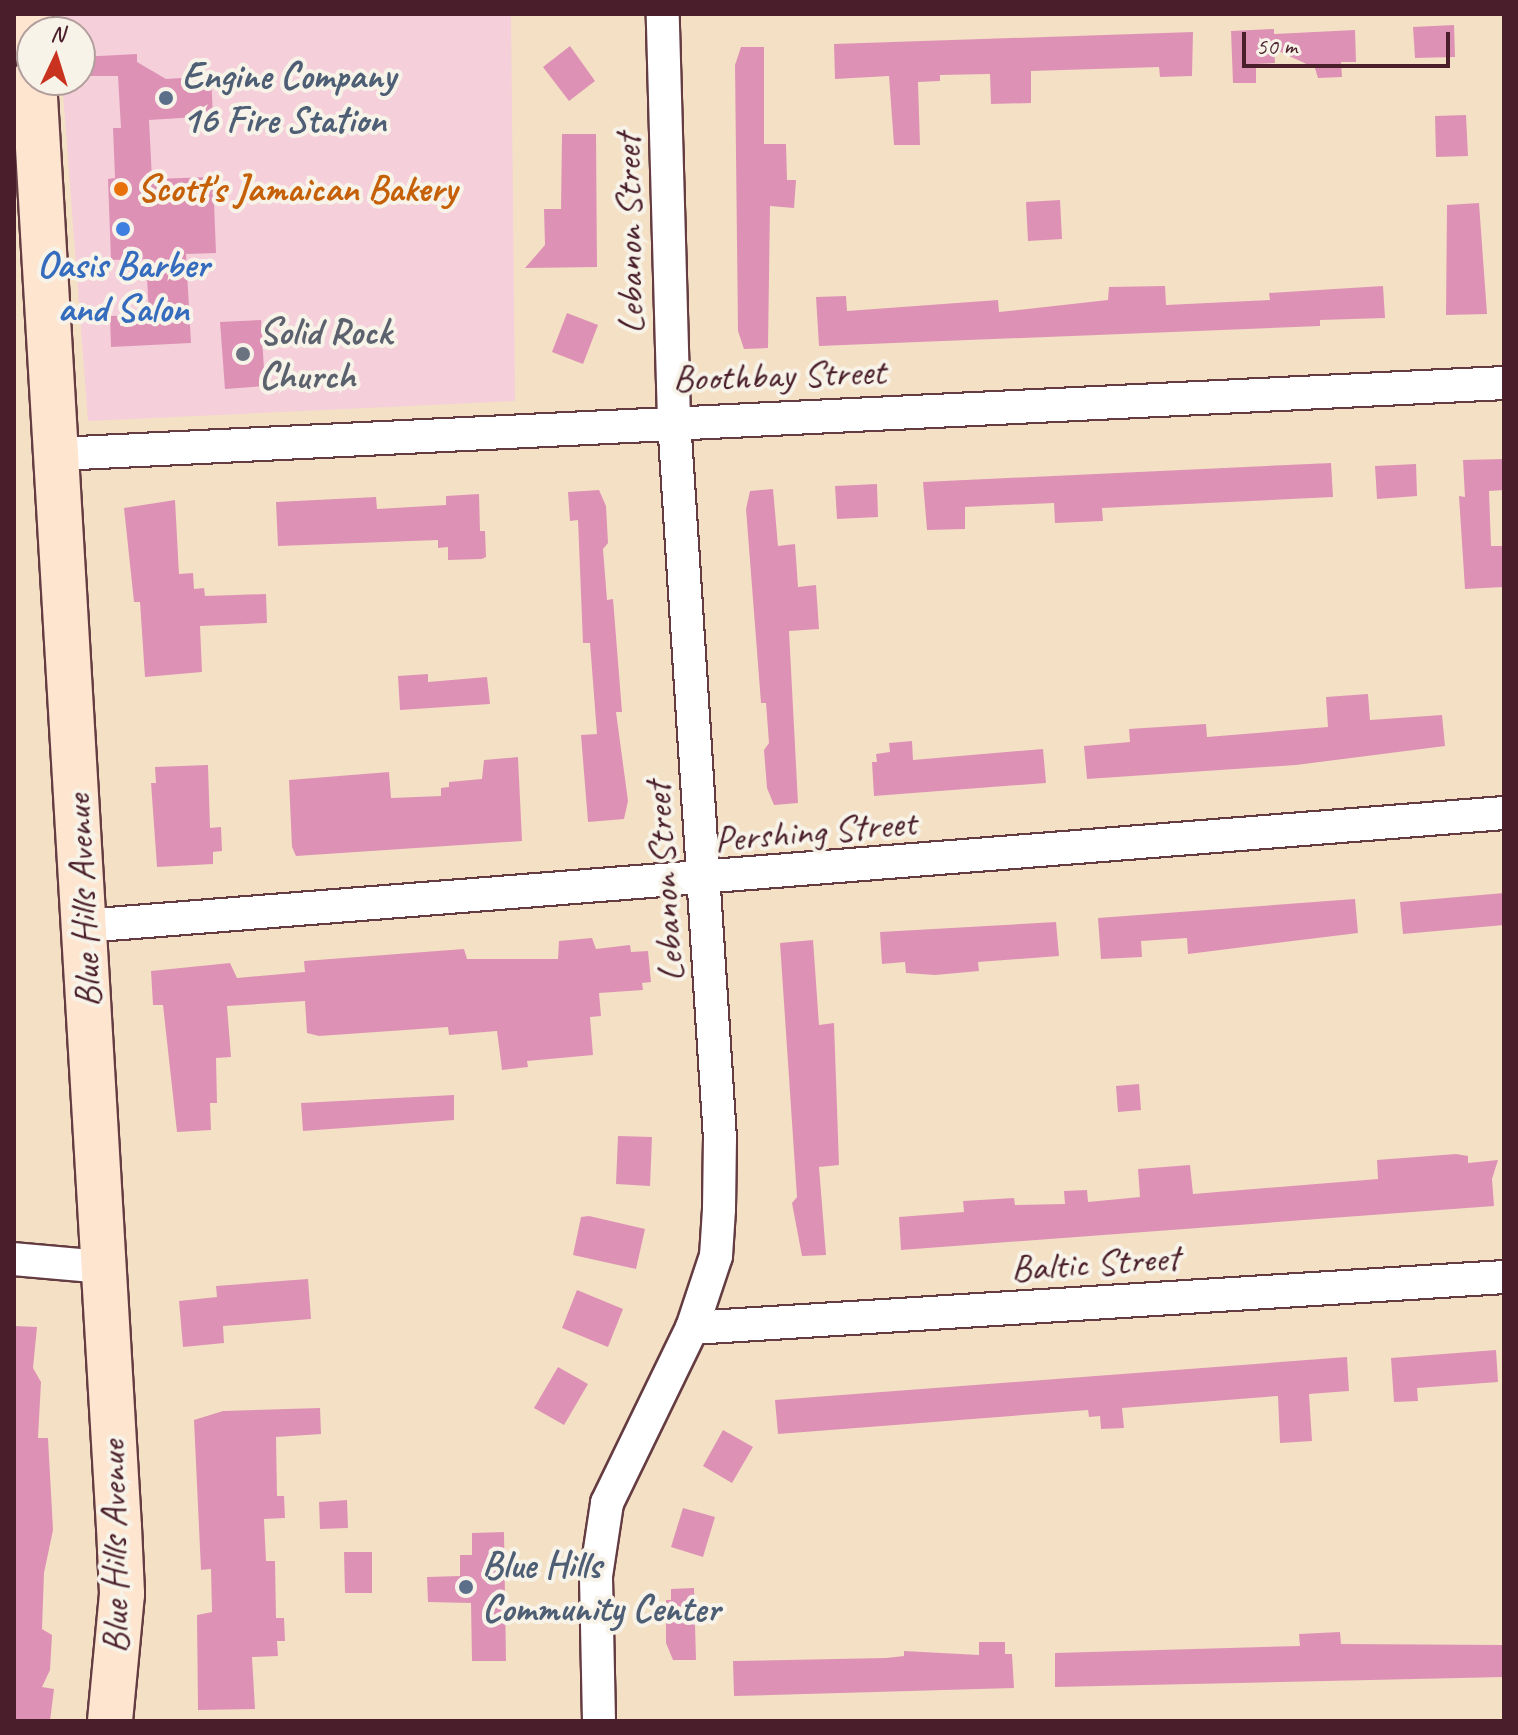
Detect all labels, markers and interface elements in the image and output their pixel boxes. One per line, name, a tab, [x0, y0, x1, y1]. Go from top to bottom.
north arrow	[16, 16, 96, 96]
scale bar	[1246, 16, 1454, 66]
text: N	[50, 20, 65, 48]
text: 50 m	[1256, 31, 1297, 61]
place label: Engine Company 16 Fire Station	[182, 53, 394, 142]
marker: Engine Company 16 Fire Station	[157, 89, 175, 107]
street label: Lebanon Street	[604, 134, 654, 334]
place label: Scott's Jamaican Bakery	[137, 166, 456, 212]
marker: Scott's Jamaican Bakery	[112, 180, 130, 198]
marker: Oasis Barber and Salon	[114, 220, 132, 238]
place label: Oasis Barber and Salon	[36, 242, 210, 332]
place label: Solid Rock Church	[259, 309, 392, 398]
marker: Solid Rock Church	[234, 345, 252, 363]
street label: Boothbay Street	[672, 348, 886, 402]
street label: Lebanon Street	[634, 781, 694, 983]
street label: Blue Hills Avenue	[55, 793, 111, 1009]
street label: Pershing Street	[712, 799, 918, 863]
street label: Baltic Street	[1009, 1234, 1181, 1292]
street label: Blue Hills Avenue	[89, 1440, 139, 1654]
place label: Blue Hills Community Center	[482, 1542, 720, 1632]
marker: Blue Hills Community Center	[457, 1578, 475, 1596]

